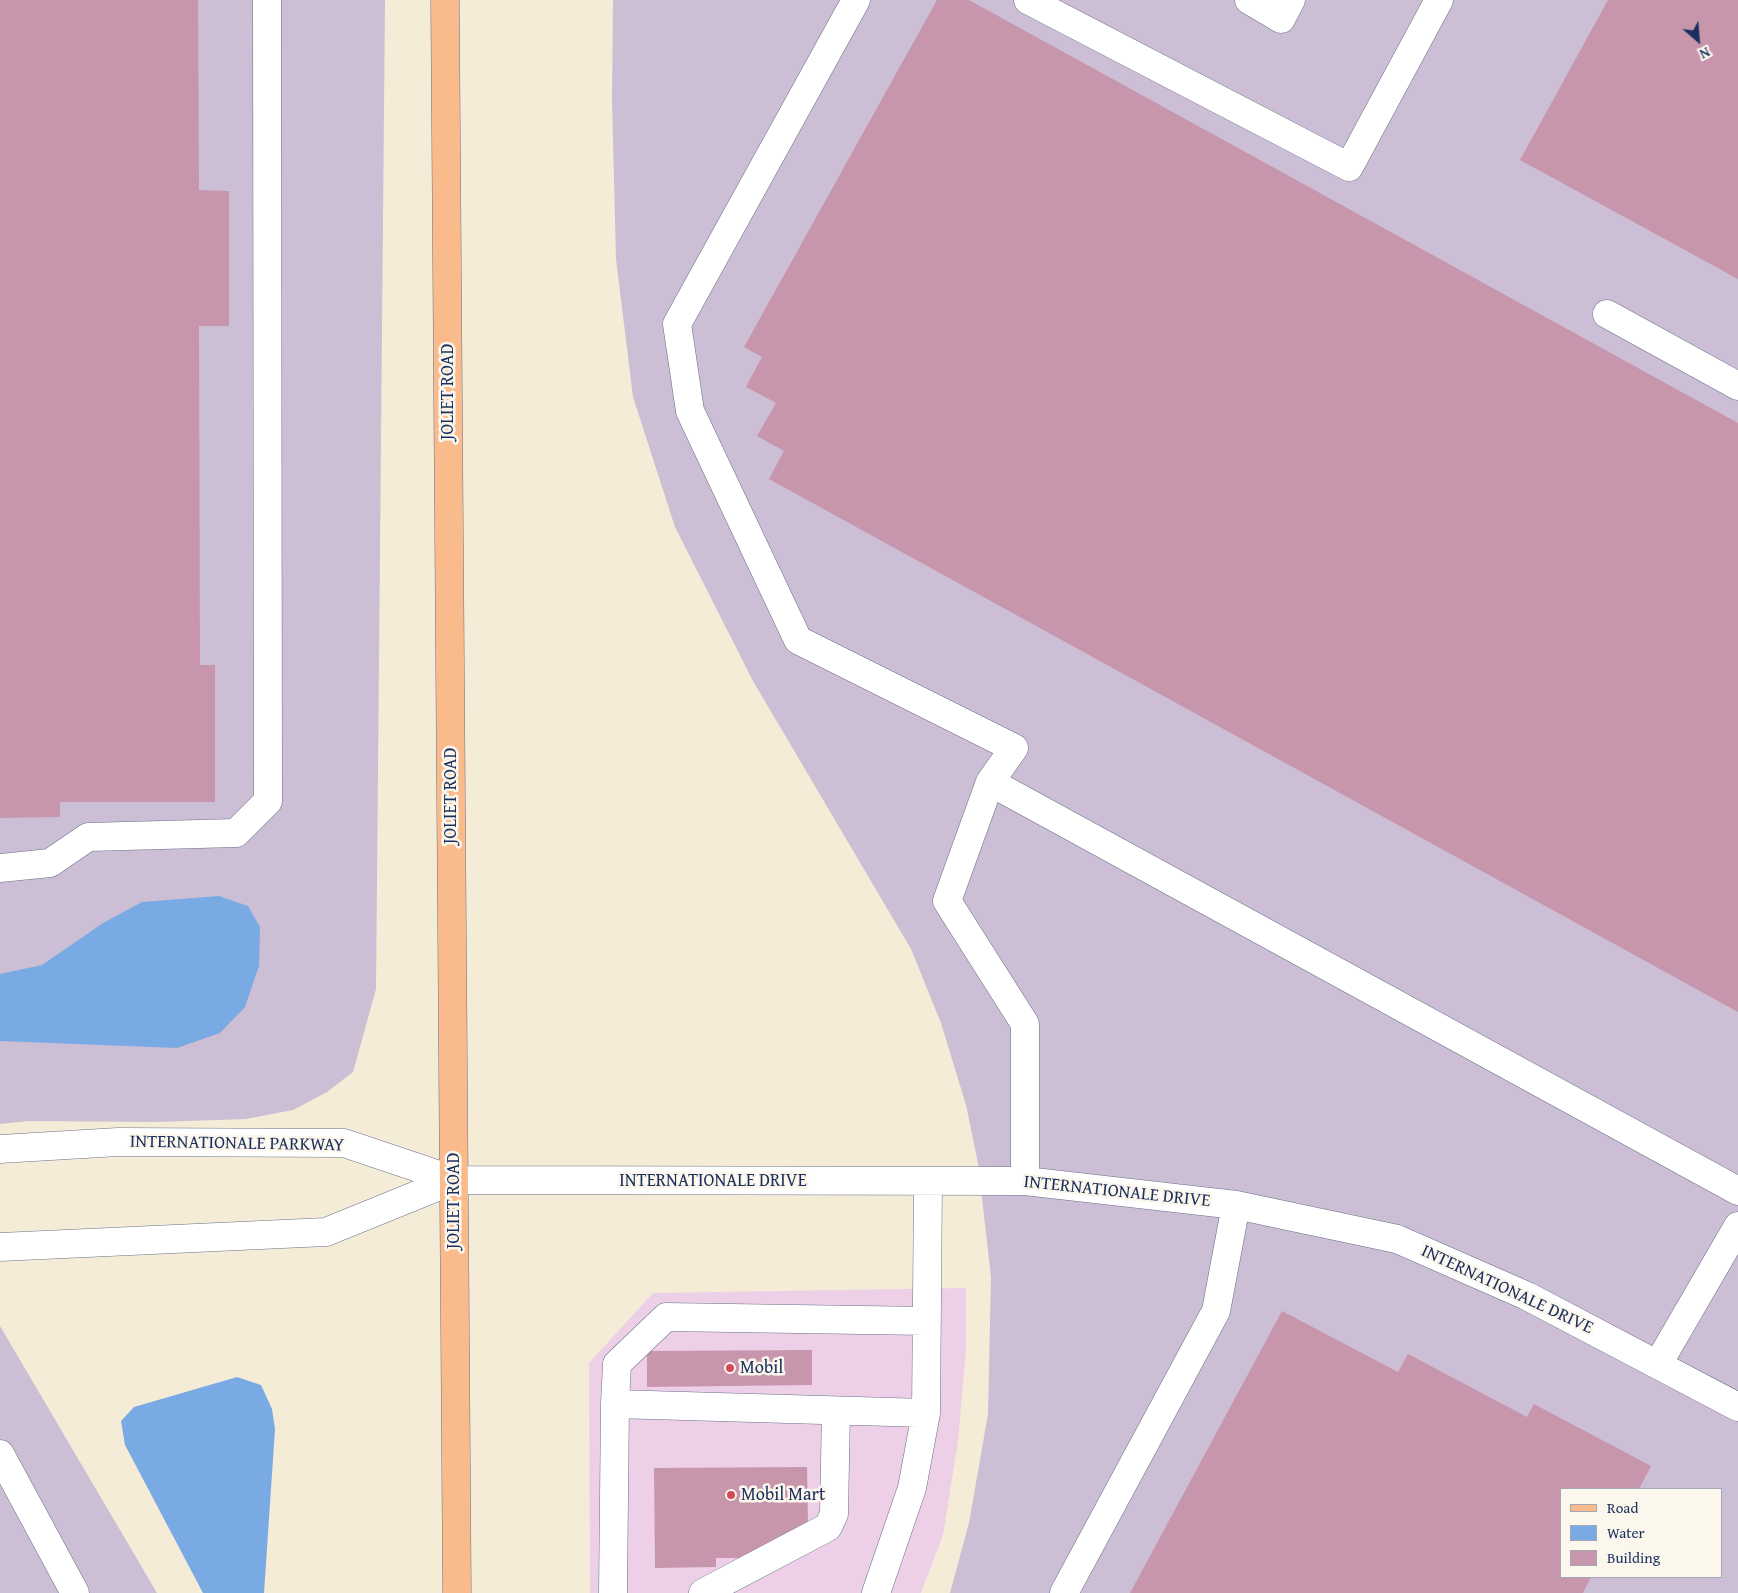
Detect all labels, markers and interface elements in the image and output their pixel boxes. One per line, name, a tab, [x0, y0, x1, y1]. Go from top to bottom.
north arrow	[1673, 15, 1723, 65]
text: N	[1696, 42, 1714, 64]
street label: JOLIET ROAD	[437, 344, 459, 440]
street label: JOLIET ROAD	[440, 748, 462, 844]
street label: INTERNATIONALE PARKWAY	[130, 1131, 344, 1157]
street label: JOLIET ROAD	[443, 1153, 465, 1249]
street label: INTERNATIONALE DRIVE	[619, 1170, 807, 1192]
street label: INTERNATIONALE DRIVE	[1023, 1171, 1211, 1213]
street label: INTERNATIONALE DRIVE	[1417, 1241, 1597, 1339]
place label: Mobil	[740, 1357, 783, 1379]
marker: Mobil	[724, 1362, 736, 1374]
place label: Mobil Mart	[741, 1484, 825, 1506]
legend	[1560, 1488, 1723, 1578]
marker: Mobil Mart	[725, 1489, 737, 1501]
text: Road	[1607, 1497, 1638, 1518]
text: Water	[1607, 1522, 1645, 1543]
text: Building	[1607, 1547, 1660, 1568]

